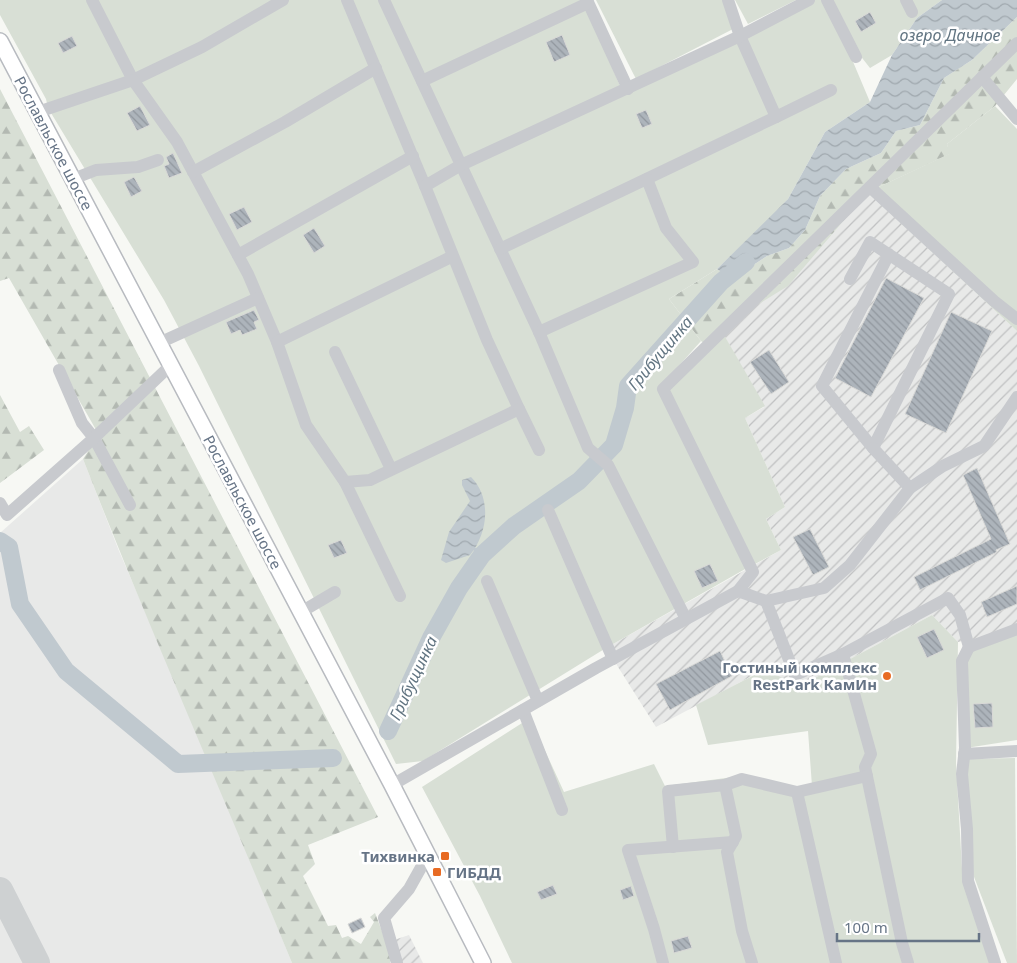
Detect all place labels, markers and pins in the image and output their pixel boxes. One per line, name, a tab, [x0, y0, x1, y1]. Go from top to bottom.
place label: Гостиный комплекс RestPark КамИн	[722, 657, 877, 694]
marker: Гостиный комплекс RestPark КамИн	[881, 670, 893, 682]
place label: Тихвинка	[361, 846, 435, 866]
marker: Тихвинка	[439, 850, 451, 862]
place label: ГИБДД	[447, 862, 501, 882]
marker: ГИБДД	[431, 866, 443, 878]

